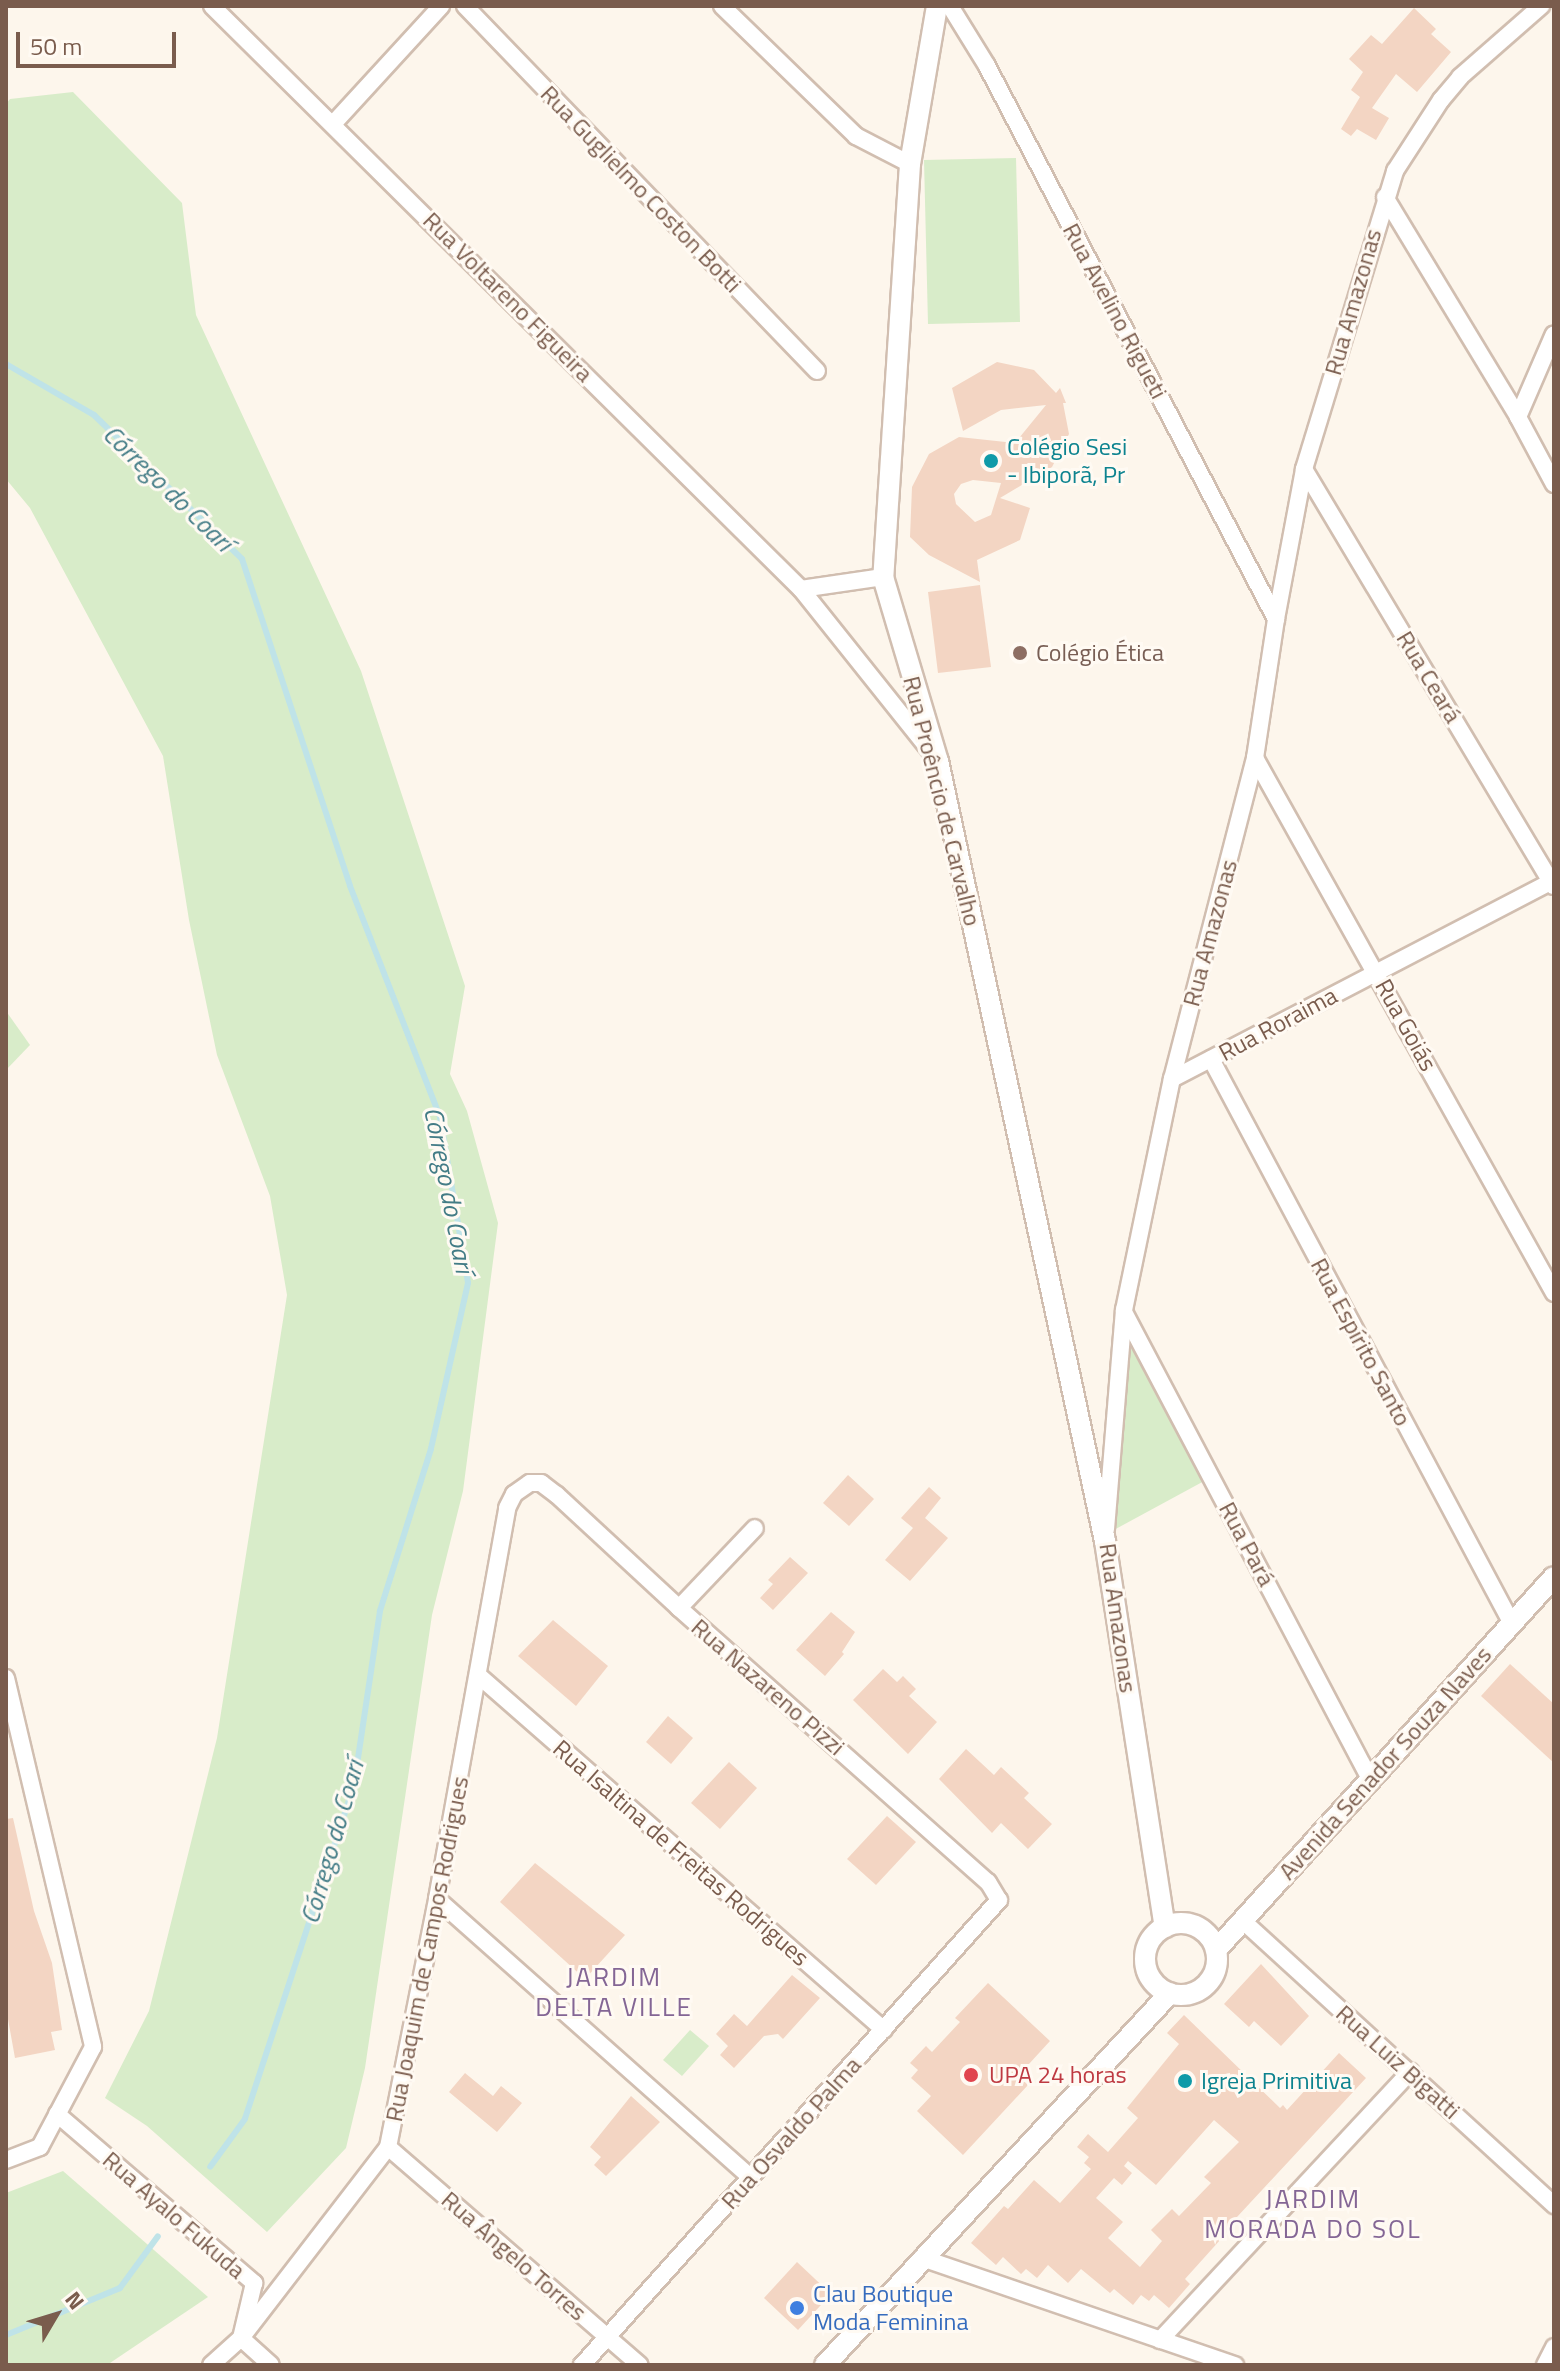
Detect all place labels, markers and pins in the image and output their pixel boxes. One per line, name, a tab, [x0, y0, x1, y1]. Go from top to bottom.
place label: Colégio Sesi - Ibiporã, Pr	[1007, 433, 1127, 489]
marker: Colégio Sesi - Ibiporã, Pr	[982, 452, 1000, 470]
place label: Colégio Ética	[1036, 639, 1164, 667]
marker: Colégio Ética	[1011, 644, 1029, 662]
place label: UPA 24 horas	[989, 2061, 1127, 2089]
marker: UPA 24 horas	[960, 2064, 982, 2086]
place label: Igreja Primitiva	[1201, 2067, 1352, 2095]
marker: Igreja Primitiva	[1176, 2072, 1194, 2090]
place label: Clau Boutique Moda Feminina	[813, 2280, 968, 2336]
marker: Clau Boutique Moda Feminina	[788, 2299, 806, 2317]

